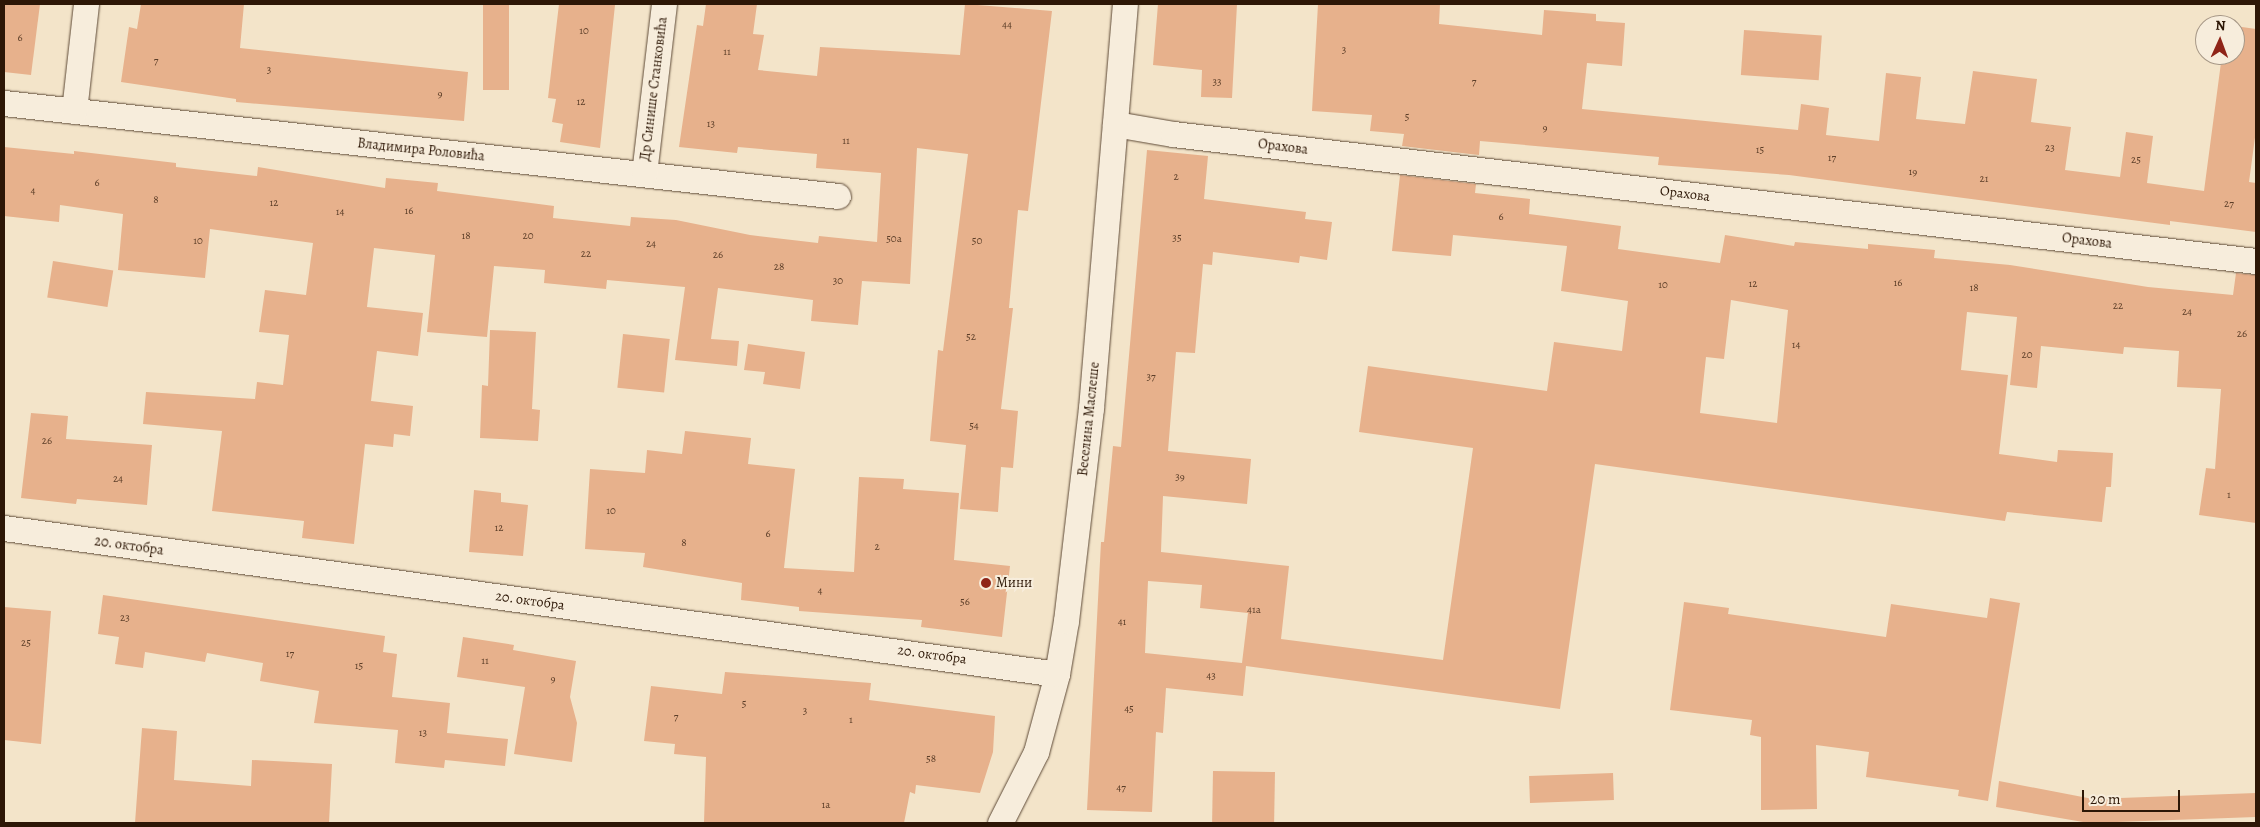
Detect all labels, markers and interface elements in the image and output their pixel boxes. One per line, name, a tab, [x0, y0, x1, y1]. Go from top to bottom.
north arrow	[2195, 15, 2245, 65]
street label: Др Синише Станковића	[637, 16, 671, 162]
text: N	[2215, 16, 2226, 35]
house number: 44	[1002, 18, 1012, 32]
house number: 10	[579, 24, 589, 38]
house number: 6	[17, 31, 23, 45]
house number: 3	[1342, 43, 1346, 57]
house number: 11	[723, 45, 731, 59]
house number: 7	[154, 54, 158, 68]
house number: 3	[267, 63, 271, 77]
house number: 33	[1212, 75, 1222, 89]
house number: 7	[1472, 75, 1476, 89]
house number: 9	[437, 87, 443, 101]
house number: 12	[577, 95, 585, 109]
house number: 5	[1405, 110, 1409, 124]
house number: 13	[707, 117, 715, 131]
house number: 9	[1542, 121, 1548, 135]
house number: 11	[842, 134, 850, 148]
street label: Владимира Роловића	[356, 135, 486, 165]
street label: Орахова	[1257, 136, 1309, 158]
house number: 23	[2045, 141, 2055, 155]
house number: 15	[1756, 143, 1764, 157]
house number: 17	[1828, 151, 1836, 165]
house number: 25	[2131, 153, 2141, 167]
house number: 19	[1909, 165, 1917, 179]
house number: 2	[1173, 170, 1179, 184]
house number: 21	[1980, 172, 1988, 186]
house number: 6	[94, 176, 100, 190]
street label: Орахова	[1659, 183, 1711, 205]
house number: 4	[31, 184, 35, 198]
house number: 8	[153, 193, 159, 207]
house number: 12	[270, 196, 278, 210]
house number: 27	[2224, 197, 2234, 211]
house number: 16	[405, 204, 413, 218]
house number: 14	[336, 205, 344, 219]
house number: 6	[1498, 210, 1504, 224]
house number: 18	[461, 229, 471, 243]
house number: 20	[522, 229, 534, 243]
street label: Орахова	[2061, 230, 2113, 252]
house number: 35	[1172, 231, 1182, 245]
house number: 50a	[886, 232, 902, 246]
house number: 10	[193, 234, 203, 248]
house number: 50	[972, 234, 982, 248]
house number: 24	[646, 237, 656, 251]
house number: 22	[581, 247, 591, 261]
house number: 26	[713, 248, 723, 262]
house number: 28	[774, 260, 784, 274]
house number: 30	[833, 274, 843, 288]
house number: 16	[1894, 276, 1902, 290]
house number: 12	[1749, 277, 1757, 291]
house number: 10	[1658, 278, 1668, 292]
house number: 18	[1969, 281, 1979, 295]
house number: 22	[2113, 299, 2123, 313]
house number: 24	[2182, 305, 2192, 319]
house number: 26	[2237, 327, 2247, 341]
house number: 52	[966, 330, 976, 344]
house number: 14	[1792, 338, 1800, 352]
house number: 20	[2021, 348, 2033, 362]
street label: Веселина Маслеше	[1075, 361, 1103, 477]
house number: 37	[1146, 370, 1156, 384]
house number: 54	[969, 419, 979, 433]
house number: 26	[42, 434, 52, 448]
house number: 39	[1175, 470, 1185, 484]
house number: 24	[113, 472, 123, 486]
house number: 1	[2227, 488, 2231, 502]
house number: 10	[606, 504, 616, 518]
house number: 12	[495, 521, 503, 535]
house number: 6	[765, 527, 771, 541]
street label: 20. октобра	[93, 533, 165, 559]
house number: 8	[681, 536, 687, 550]
house number: 2	[874, 540, 880, 554]
place label: Мини	[996, 575, 1032, 591]
marker: Мини	[980, 577, 992, 589]
house number: 4	[818, 584, 822, 598]
street label: 20. октобра	[494, 588, 566, 614]
house number: 56	[960, 595, 970, 609]
house number: 41a	[1247, 603, 1261, 617]
house number: 23	[120, 611, 130, 625]
house number: 41	[1118, 615, 1126, 629]
house number: 25	[21, 636, 31, 650]
street label: 20. октобра	[896, 642, 968, 668]
house number: 17	[286, 647, 294, 661]
house number: 11	[481, 654, 489, 668]
house number: 15	[355, 659, 363, 673]
house number: 43	[1206, 669, 1216, 683]
house number: 9	[550, 672, 556, 686]
house number: 5	[742, 697, 746, 711]
house number: 45	[1124, 702, 1134, 716]
house number: 3	[803, 704, 807, 718]
house number: 7	[674, 710, 678, 724]
house number: 1	[849, 713, 853, 727]
house number: 13	[419, 726, 427, 740]
house number: 58	[926, 752, 936, 766]
scale bar	[2085, 780, 2182, 812]
house number: 47	[1116, 781, 1126, 795]
text: 20 m	[2090, 789, 2121, 809]
house number: 1a	[822, 798, 830, 812]

